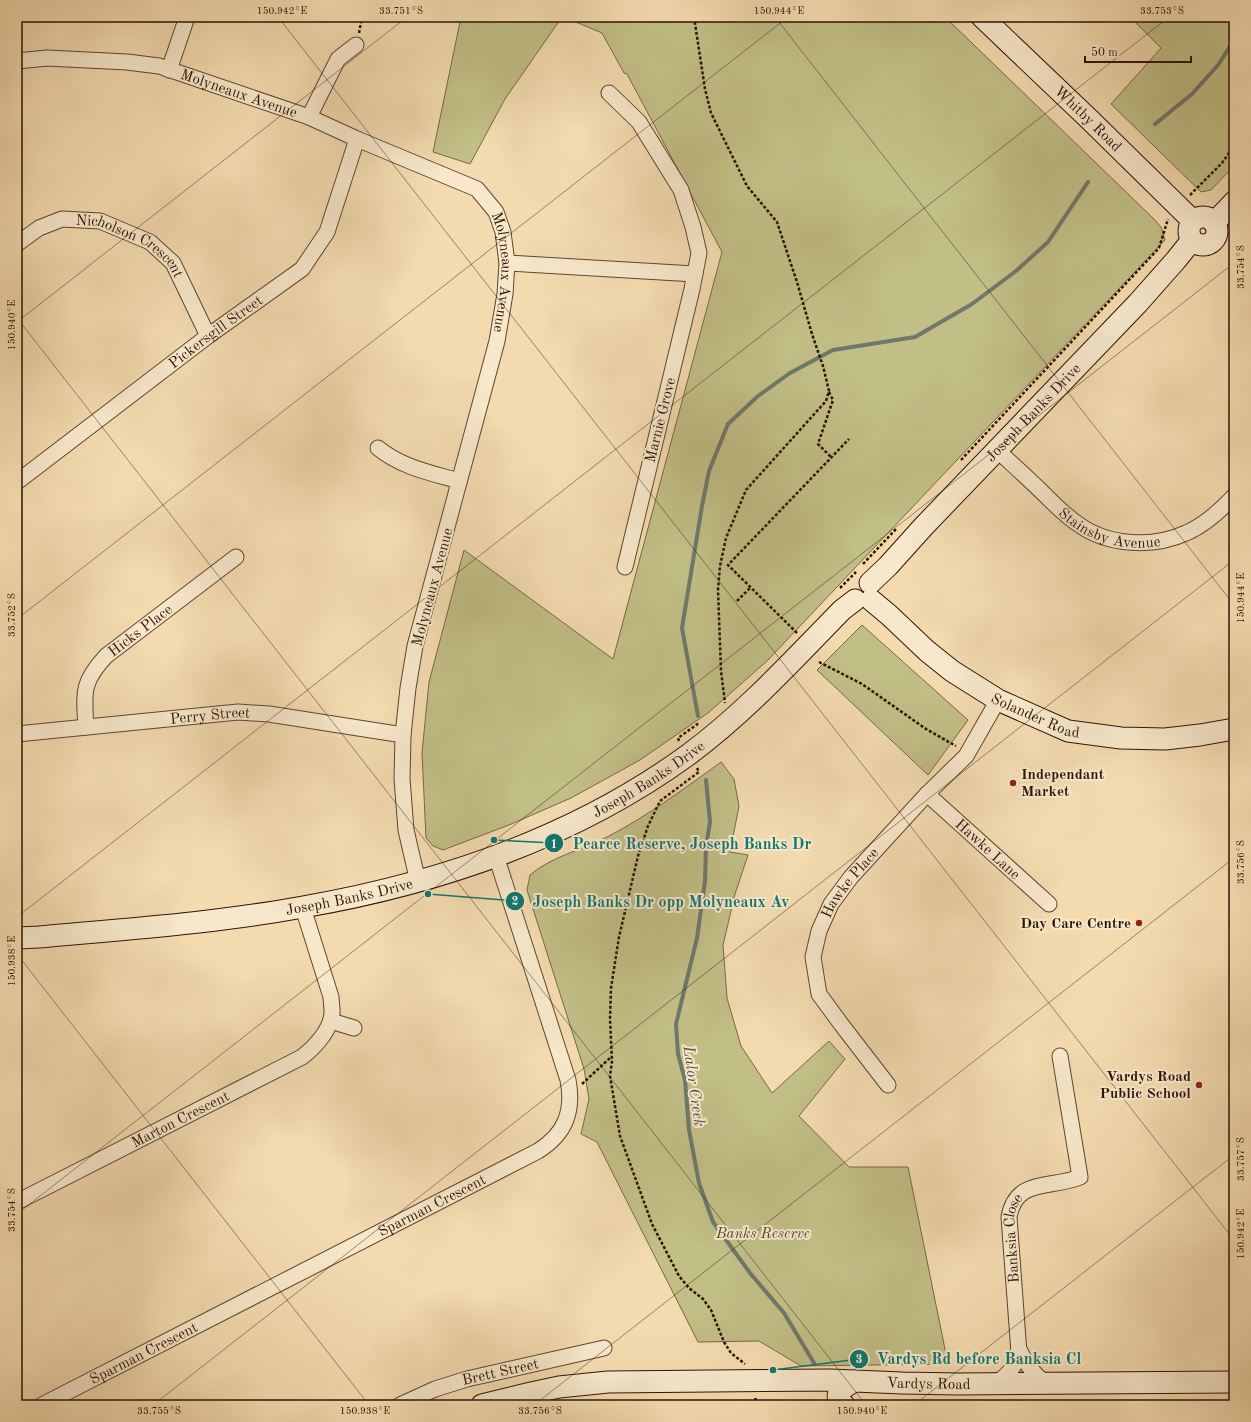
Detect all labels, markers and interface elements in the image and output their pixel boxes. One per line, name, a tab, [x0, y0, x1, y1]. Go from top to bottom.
text: 150.942°E	[257, 6, 307, 16]
text: 33.751°S	[379, 6, 423, 16]
text: 150.944°E	[754, 6, 804, 16]
text: 33.753°S	[1140, 6, 1184, 16]
scale bar	[1085, 38, 1191, 64]
text: 50 m	[1091, 46, 1118, 59]
street label: Molyneaux Avenue	[178, 68, 299, 121]
street label: Whitby Road	[1051, 84, 1124, 155]
street label: Molyneaux Avenue	[488, 210, 513, 334]
street label: Nicholson Crescent	[75, 214, 185, 280]
text: 33.754°S	[1236, 245, 1246, 289]
street label: Pickersgill Street	[166, 293, 266, 372]
text: 150.940°E	[7, 300, 17, 350]
street label: Joseph Banks Drive	[984, 361, 1084, 465]
street label: Marnie Grove	[644, 376, 679, 465]
street label: Stainsby Avenue	[1055, 506, 1162, 552]
street label: Molyneaux Avenue	[410, 526, 457, 648]
text: 150.944°E	[1236, 573, 1246, 623]
text: 33.752°S	[7, 593, 17, 637]
street label: Hicks Place	[106, 602, 176, 660]
street label: Solander Road	[988, 691, 1081, 741]
street label: Perry Street	[169, 706, 251, 728]
street label: Joseph Banks Drive	[591, 739, 708, 821]
place label: Independant Market	[1021, 768, 1105, 800]
marker: Independant Market	[1008, 778, 1018, 788]
street label: Hawke Lane	[951, 817, 1022, 883]
callout: Pearce Reserve, Joseph Banks Dr	[544, 829, 819, 857]
text: Pearce Reserve, Joseph Banks Dr	[573, 837, 811, 853]
text: 1	[551, 839, 557, 851]
text: 33.756°S	[1236, 840, 1246, 884]
street label: Hawke Place	[820, 846, 883, 921]
street label: Joseph Banks Drive	[285, 877, 415, 919]
callout: Joseph Banks Dr opp Molyneaux Av	[505, 887, 798, 915]
text: Joseph Banks Dr opp Molyneaux Av	[533, 895, 789, 911]
text: 2	[512, 896, 519, 908]
place label: Day Care Centre	[1020, 917, 1131, 932]
marker: Day Care Centre	[1134, 918, 1144, 928]
text: 150.938°E	[7, 936, 17, 986]
water label: Lalor Creek	[679, 1044, 707, 1128]
place label: Vardys Road Public School	[1100, 1070, 1191, 1102]
marker: Vardys Road Public School	[1194, 1080, 1204, 1090]
street label: Marton Crescent	[129, 1089, 232, 1151]
text: 33.757°S	[1236, 1137, 1246, 1181]
street label: Sparman Crescent	[376, 1173, 489, 1240]
text: 33.754°S	[7, 1188, 17, 1232]
street label: Banksia Close	[1003, 1191, 1026, 1283]
text: 150.942°E	[1236, 1209, 1246, 1259]
park label: Banks Reserve	[715, 1227, 810, 1242]
street label: Sparman Crescent	[88, 1321, 200, 1388]
callout: Vardys Rd before Banksia Cl	[849, 1345, 1090, 1373]
text: Vardys Rd before Banksia Cl	[877, 1352, 1081, 1368]
text: 3	[856, 1354, 863, 1366]
street label: Brett Street	[461, 1357, 540, 1389]
street label: Vardys Road	[886, 1376, 971, 1393]
text: 33.755°S	[137, 1406, 181, 1416]
text: 150.938°E	[340, 1406, 390, 1416]
text: 33.756°S	[518, 1406, 562, 1416]
text: 150.940°E	[837, 1406, 887, 1416]

